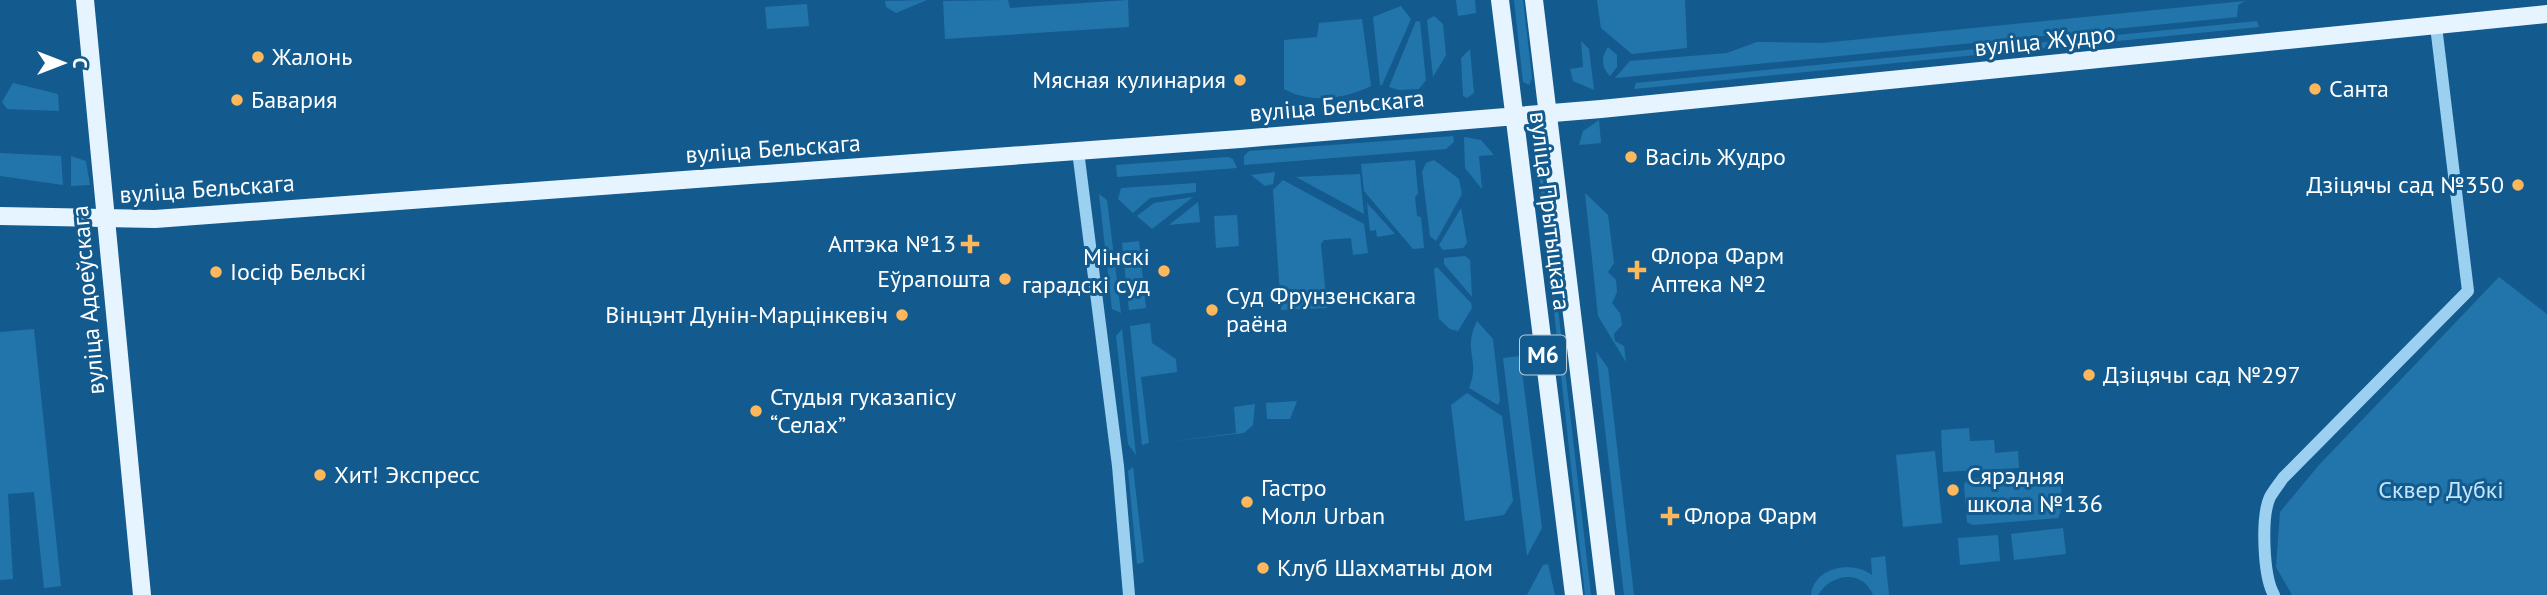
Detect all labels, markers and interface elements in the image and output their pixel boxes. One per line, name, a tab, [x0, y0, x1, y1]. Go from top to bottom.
street label: вуліца Жудро	[1973, 18, 2117, 63]
north arrow	[28, 28, 98, 98]
place label: Жалонь	[271, 41, 352, 72]
marker: Жалонь	[250, 49, 266, 65]
text: С	[68, 58, 92, 69]
place label: Мясная кулинария	[1032, 64, 1226, 95]
marker: Мясная кулинария	[1232, 72, 1248, 88]
place label: Санта	[2329, 73, 2389, 104]
marker: Санта	[2307, 81, 2323, 97]
street label: вуліца Бельскага	[1248, 82, 1426, 129]
place label: Бавария	[251, 84, 337, 115]
marker: Бавария	[229, 92, 245, 108]
street label: вуліца Прытыцкага	[1523, 110, 1578, 312]
street label: вуліца Бельскага	[684, 127, 862, 170]
place label: Васіль Жудро	[1645, 141, 1786, 172]
marker: Васіль Жудро	[1623, 149, 1639, 165]
street label: вуліца Бельскага	[118, 167, 296, 210]
place label: Дзіцячы сад №350	[2306, 169, 2504, 200]
marker: Дзіцячы сад №350	[2510, 177, 2526, 193]
street label: вуліца Адоеўскага	[64, 204, 111, 396]
place label: Аптэка №13	[828, 228, 956, 259]
marker: Аптэка №13	[962, 236, 978, 252]
place label: Флора Фарм Аптека №2	[1651, 240, 1784, 299]
place label: Мінскі гарадскі суд	[1022, 241, 1150, 300]
place label: Іосіф Бельскі	[230, 256, 366, 287]
marker: Флора Фарм Аптека №2	[1629, 262, 1645, 278]
place label: Еўрапошта	[877, 263, 991, 294]
marker: Мінскі гарадскі суд	[1156, 263, 1172, 279]
marker: Іосіф Бельскі	[208, 264, 224, 280]
marker: Еўрапошта	[997, 271, 1013, 287]
place label: Суд Фрунзенскага раёна	[1226, 280, 1416, 339]
place label: Вінцэнт Дунін-Марцінкевіч	[605, 299, 888, 330]
marker: Суд Фрунзенскага раёна	[1204, 302, 1220, 318]
marker: Вінцэнт Дунін-Марцінкевіч	[894, 307, 910, 323]
road number: М6	[1520, 336, 1566, 374]
place label: Дзіцячы сад №297	[2103, 359, 2301, 390]
marker: Дзіцячы сад №297	[2081, 367, 2097, 383]
place label: Студыя гуказапісу “Селах”	[770, 381, 956, 440]
marker: Студыя гуказапісу “Селах”	[748, 403, 764, 419]
place label: Хит! Экспресс	[334, 459, 480, 490]
place label: Сярэдняя школа №136	[1967, 460, 2103, 519]
marker: Хит! Экспресс	[312, 467, 328, 483]
place label: Гастро Молл Urban	[1261, 472, 1385, 531]
park label: Сквер Дубкі	[2378, 474, 2504, 505]
marker: Сярэдняя школа №136	[1945, 482, 1961, 498]
marker: Гастро Молл Urban	[1239, 494, 1255, 510]
place label: Флора Фарм	[1684, 500, 1817, 531]
marker: Флора Фарм	[1662, 508, 1678, 524]
place label: Клуб Шахматны дом	[1277, 552, 1493, 583]
marker: Клуб Шахматны дом	[1255, 560, 1271, 576]

